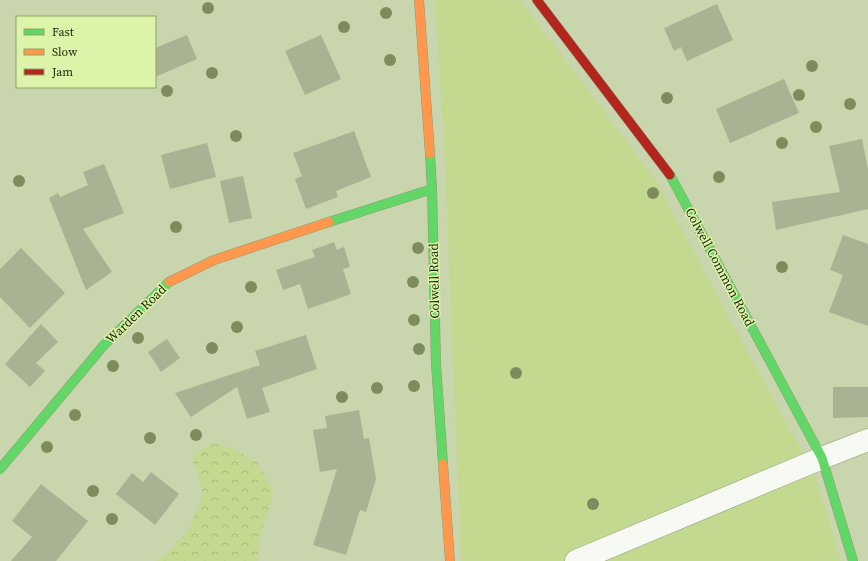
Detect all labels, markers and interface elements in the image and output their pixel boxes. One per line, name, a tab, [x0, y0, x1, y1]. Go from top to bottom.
legend	[16, 16, 156, 88]
text: Fast	[52, 24, 74, 40]
text: Slow	[52, 44, 78, 60]
text: Jam	[51, 64, 73, 80]
street label: Colwell Common Road	[681, 205, 759, 330]
street label: Colwell Road	[425, 243, 443, 319]
street label: Warden Road	[102, 280, 170, 347]

